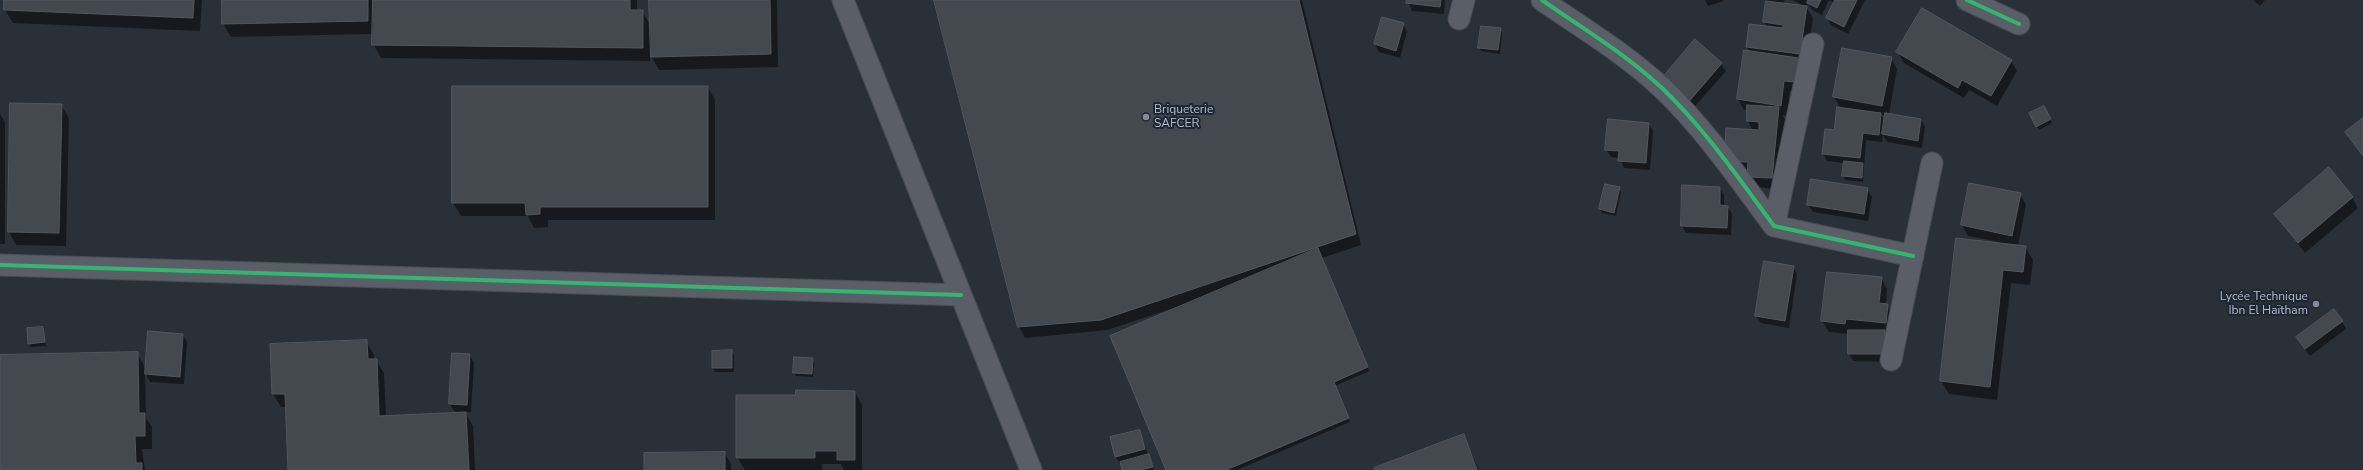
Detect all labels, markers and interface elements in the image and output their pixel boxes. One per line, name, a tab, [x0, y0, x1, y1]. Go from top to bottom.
place label: Briqueterie SAFCER	[1154, 103, 1213, 131]
marker: Briqueterie SAFCER	[1141, 112, 1151, 122]
place label: Lycée Technique Ibn El Haïtham	[2220, 290, 2308, 318]
marker: Lycée Technique Ibn El Haïtham	[2311, 299, 2321, 309]

